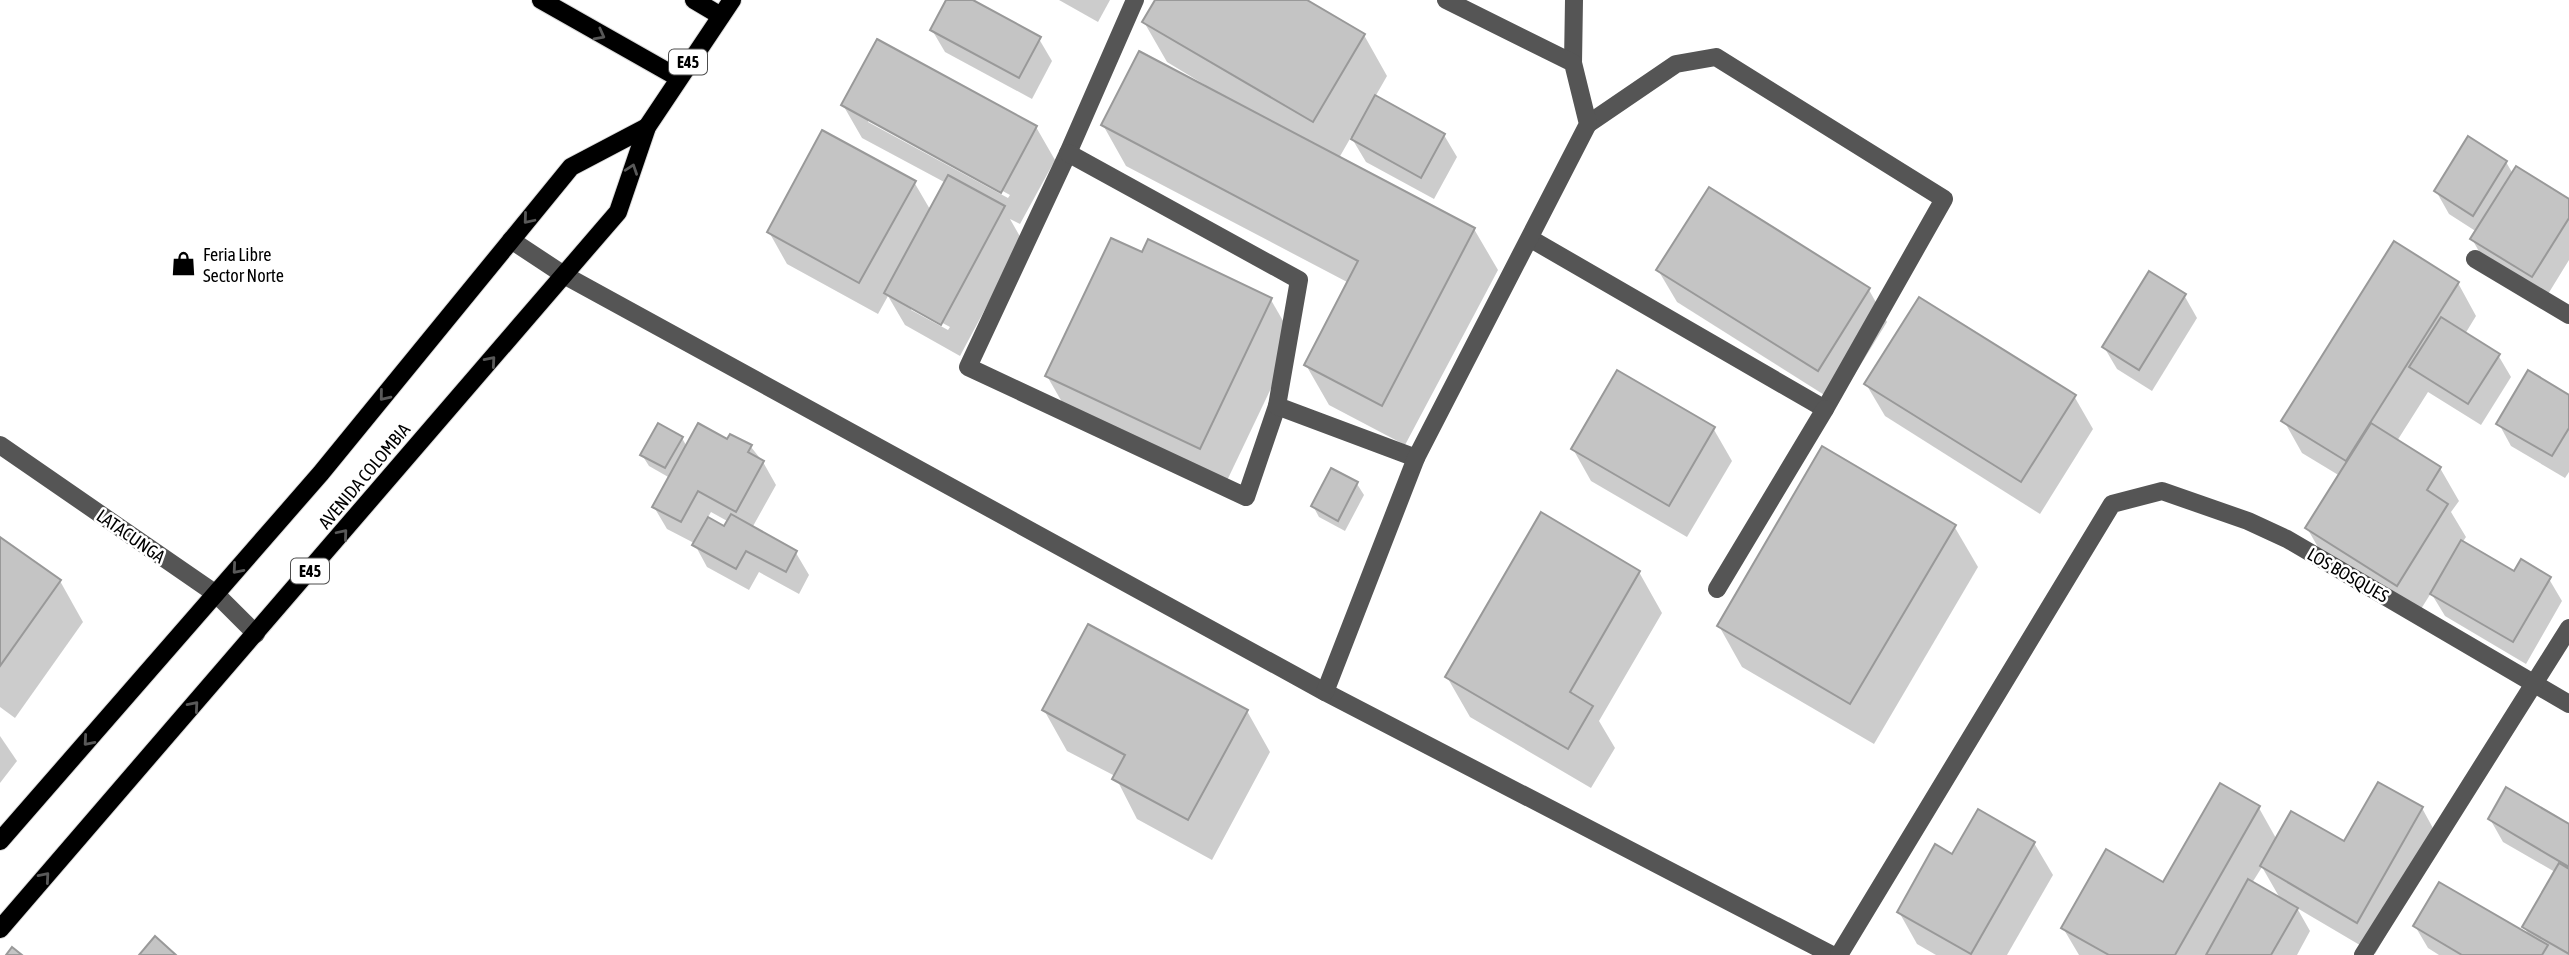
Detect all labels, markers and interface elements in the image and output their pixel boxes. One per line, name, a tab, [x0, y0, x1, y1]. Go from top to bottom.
one-way arrow	[593, 27, 605, 40]
road number: E45	[669, 50, 707, 74]
one-way arrow	[624, 164, 638, 176]
one-way arrow	[523, 212, 536, 224]
place label: Feria Libre Sector Norte	[203, 244, 284, 286]
shop icon: Feria Libre Sector Norte	[169, 250, 197, 278]
one-way arrow	[483, 356, 495, 369]
one-way arrow	[379, 388, 392, 400]
street label: AVENIDA COLOMBIA	[314, 419, 414, 533]
street label: LATACUNGA	[93, 505, 169, 567]
one-way arrow	[335, 529, 347, 542]
street label: LOS BOSQUES	[2304, 543, 2393, 607]
road number: E45	[291, 558, 329, 584]
one-way arrow	[233, 561, 245, 574]
one-way arrow	[186, 701, 198, 714]
one-way arrow	[84, 733, 96, 746]
one-way arrow	[37, 873, 49, 886]

